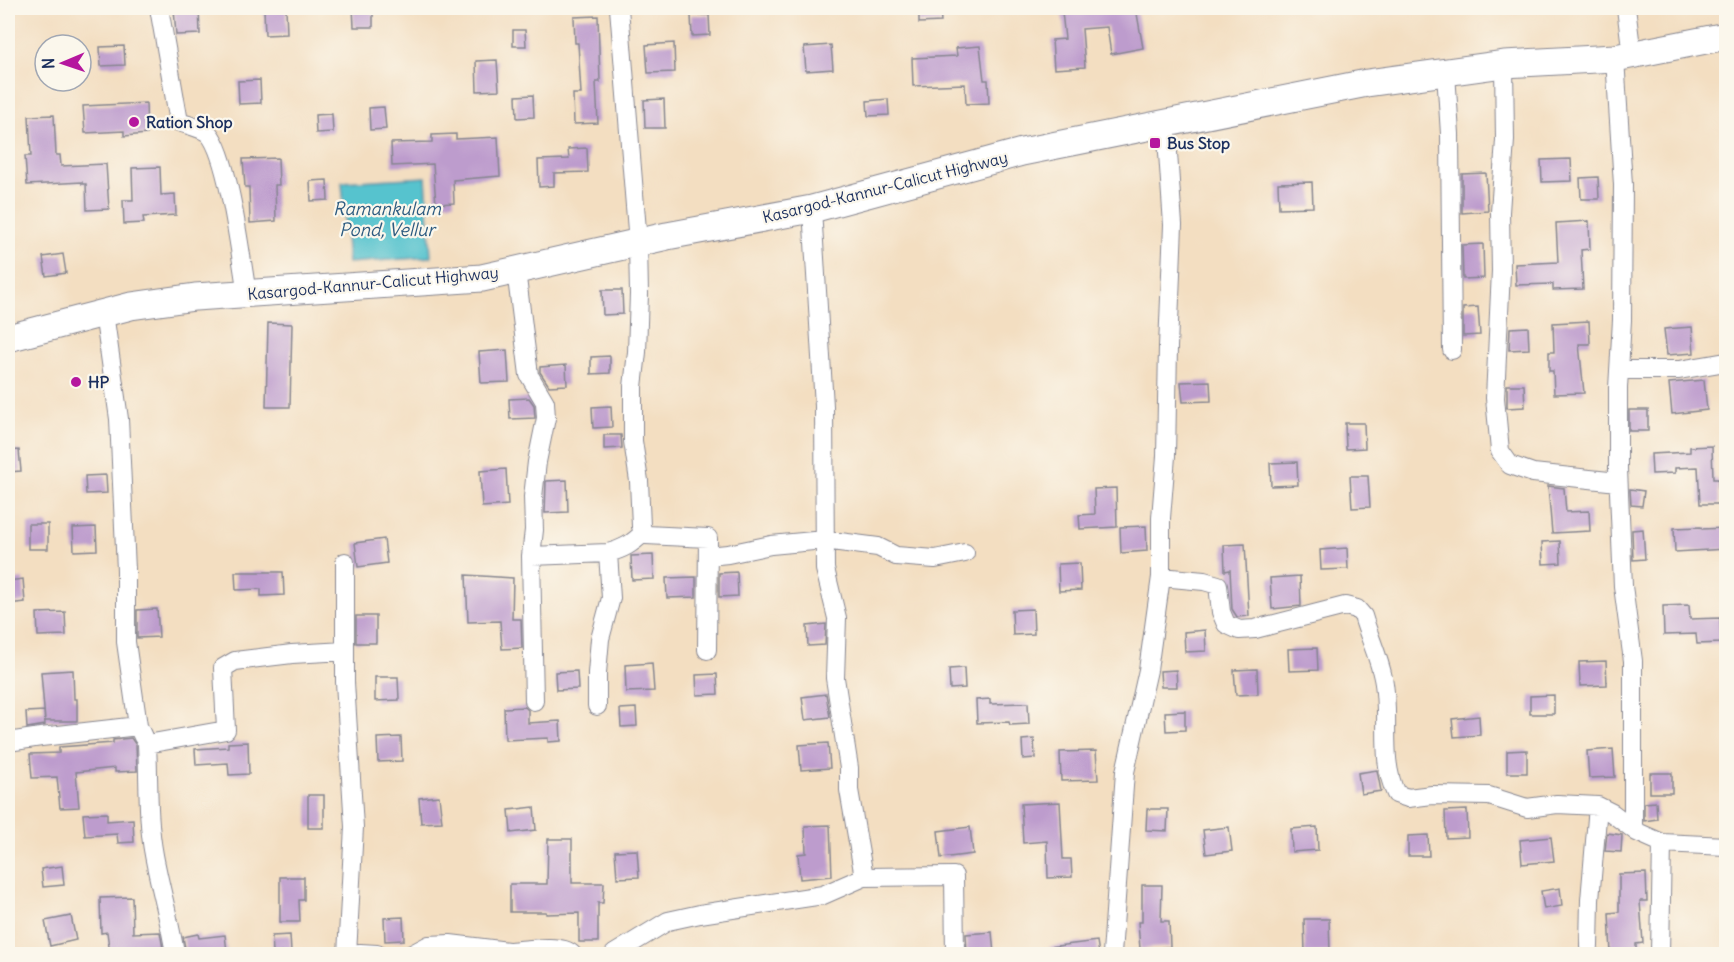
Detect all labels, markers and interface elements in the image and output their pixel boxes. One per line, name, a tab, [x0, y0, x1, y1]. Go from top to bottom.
north arrow	[33, 33, 93, 93]
text: N	[38, 58, 58, 69]
place label: Ration Shop	[146, 112, 233, 133]
marker: Ration Shop	[127, 115, 141, 129]
place label: Bus Stop	[1167, 133, 1230, 154]
marker: Bus Stop	[1148, 136, 1162, 150]
street label: Kasargod-Kannur-Calicut Highway	[760, 147, 1010, 227]
water label: Ramankulam Pond, Vellur	[333, 197, 442, 241]
street label: Kasargod-Kannur-Calicut Highway	[247, 262, 499, 304]
place label: HP	[88, 372, 109, 392]
marker: HP	[69, 375, 83, 389]

